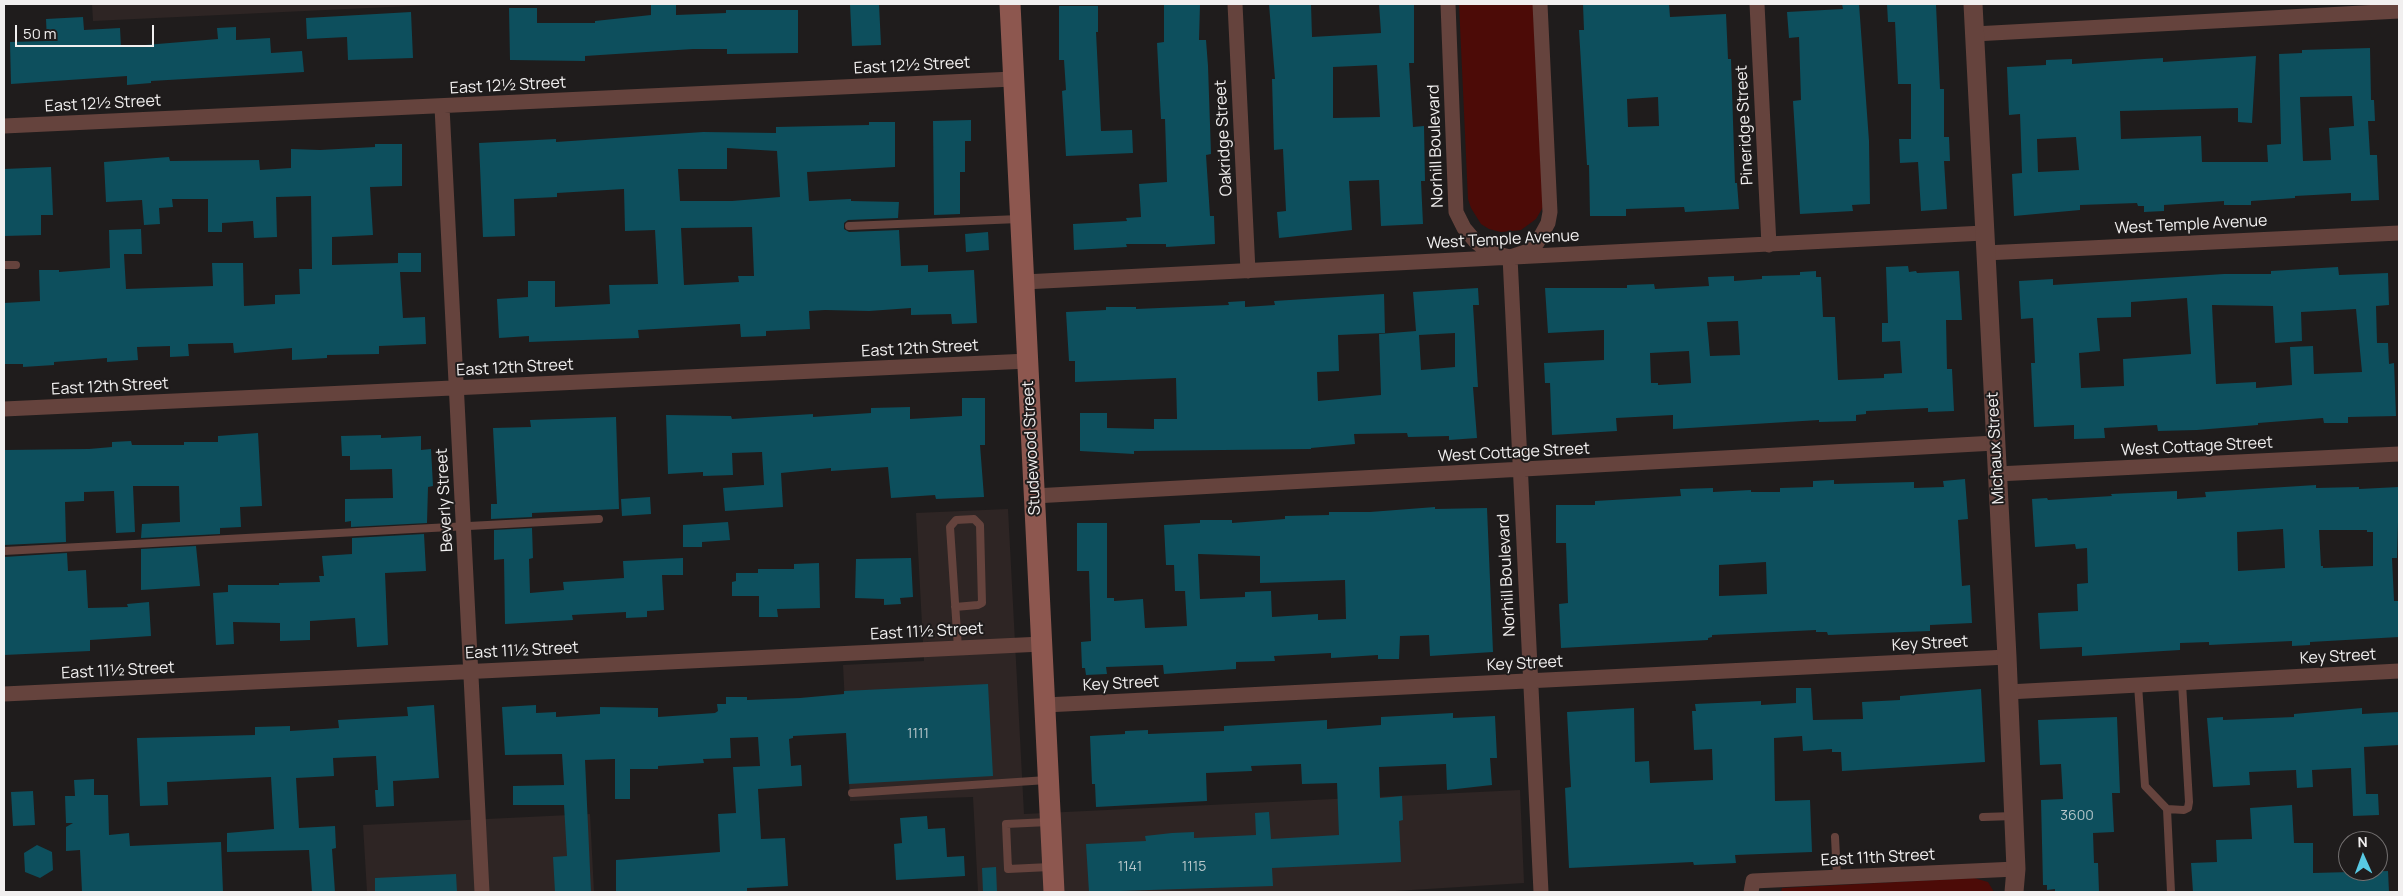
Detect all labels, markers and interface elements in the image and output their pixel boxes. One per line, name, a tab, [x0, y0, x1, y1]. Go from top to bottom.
scale bar	[18, 15, 156, 47]
text: 50 m	[23, 23, 57, 44]
street label: East 12½ Street	[853, 53, 971, 79]
street label: Pineridge Street	[1732, 64, 1758, 186]
street label: East 12½ Street	[449, 73, 567, 99]
street label: Oakridge Street	[1211, 79, 1237, 197]
street label: Norhill Boulevard	[1424, 84, 1448, 208]
street label: East 12½ Street	[44, 91, 162, 117]
street label: West Temple Avenue	[2114, 211, 2268, 239]
street label: West Temple Avenue	[1426, 226, 1580, 254]
street label: East 12th Street	[861, 336, 979, 362]
street label: East 12th Street	[456, 355, 574, 381]
street label: East 12th Street	[51, 374, 169, 400]
street label: Studewood Street	[1019, 380, 1045, 516]
street label: Michaux Street	[1983, 391, 2009, 505]
street label: West Cottage Street	[2121, 433, 2273, 461]
street label: West Cottage Street	[1438, 439, 1590, 467]
street label: Beverly Street	[433, 448, 457, 552]
street label: Norhill Boulevard	[1494, 513, 1520, 637]
street label: East 11½ Street	[870, 619, 984, 645]
street label: Key Street	[1891, 632, 1969, 656]
street label: East 11½ Street	[465, 638, 579, 664]
street label: Key Street	[2299, 645, 2377, 669]
street label: Key Street	[1486, 652, 1564, 676]
street label: East 11½ Street	[61, 658, 175, 684]
street label: Key Street	[1082, 672, 1160, 696]
house number: 1111	[907, 726, 929, 742]
house number: 3600	[2060, 808, 2094, 824]
north arrow	[2338, 831, 2388, 881]
text: N	[2357, 832, 2368, 851]
street label: East 11th Street	[1820, 845, 1936, 871]
house number: 1141	[1118, 859, 1142, 875]
house number: 1115	[1182, 859, 1206, 875]

